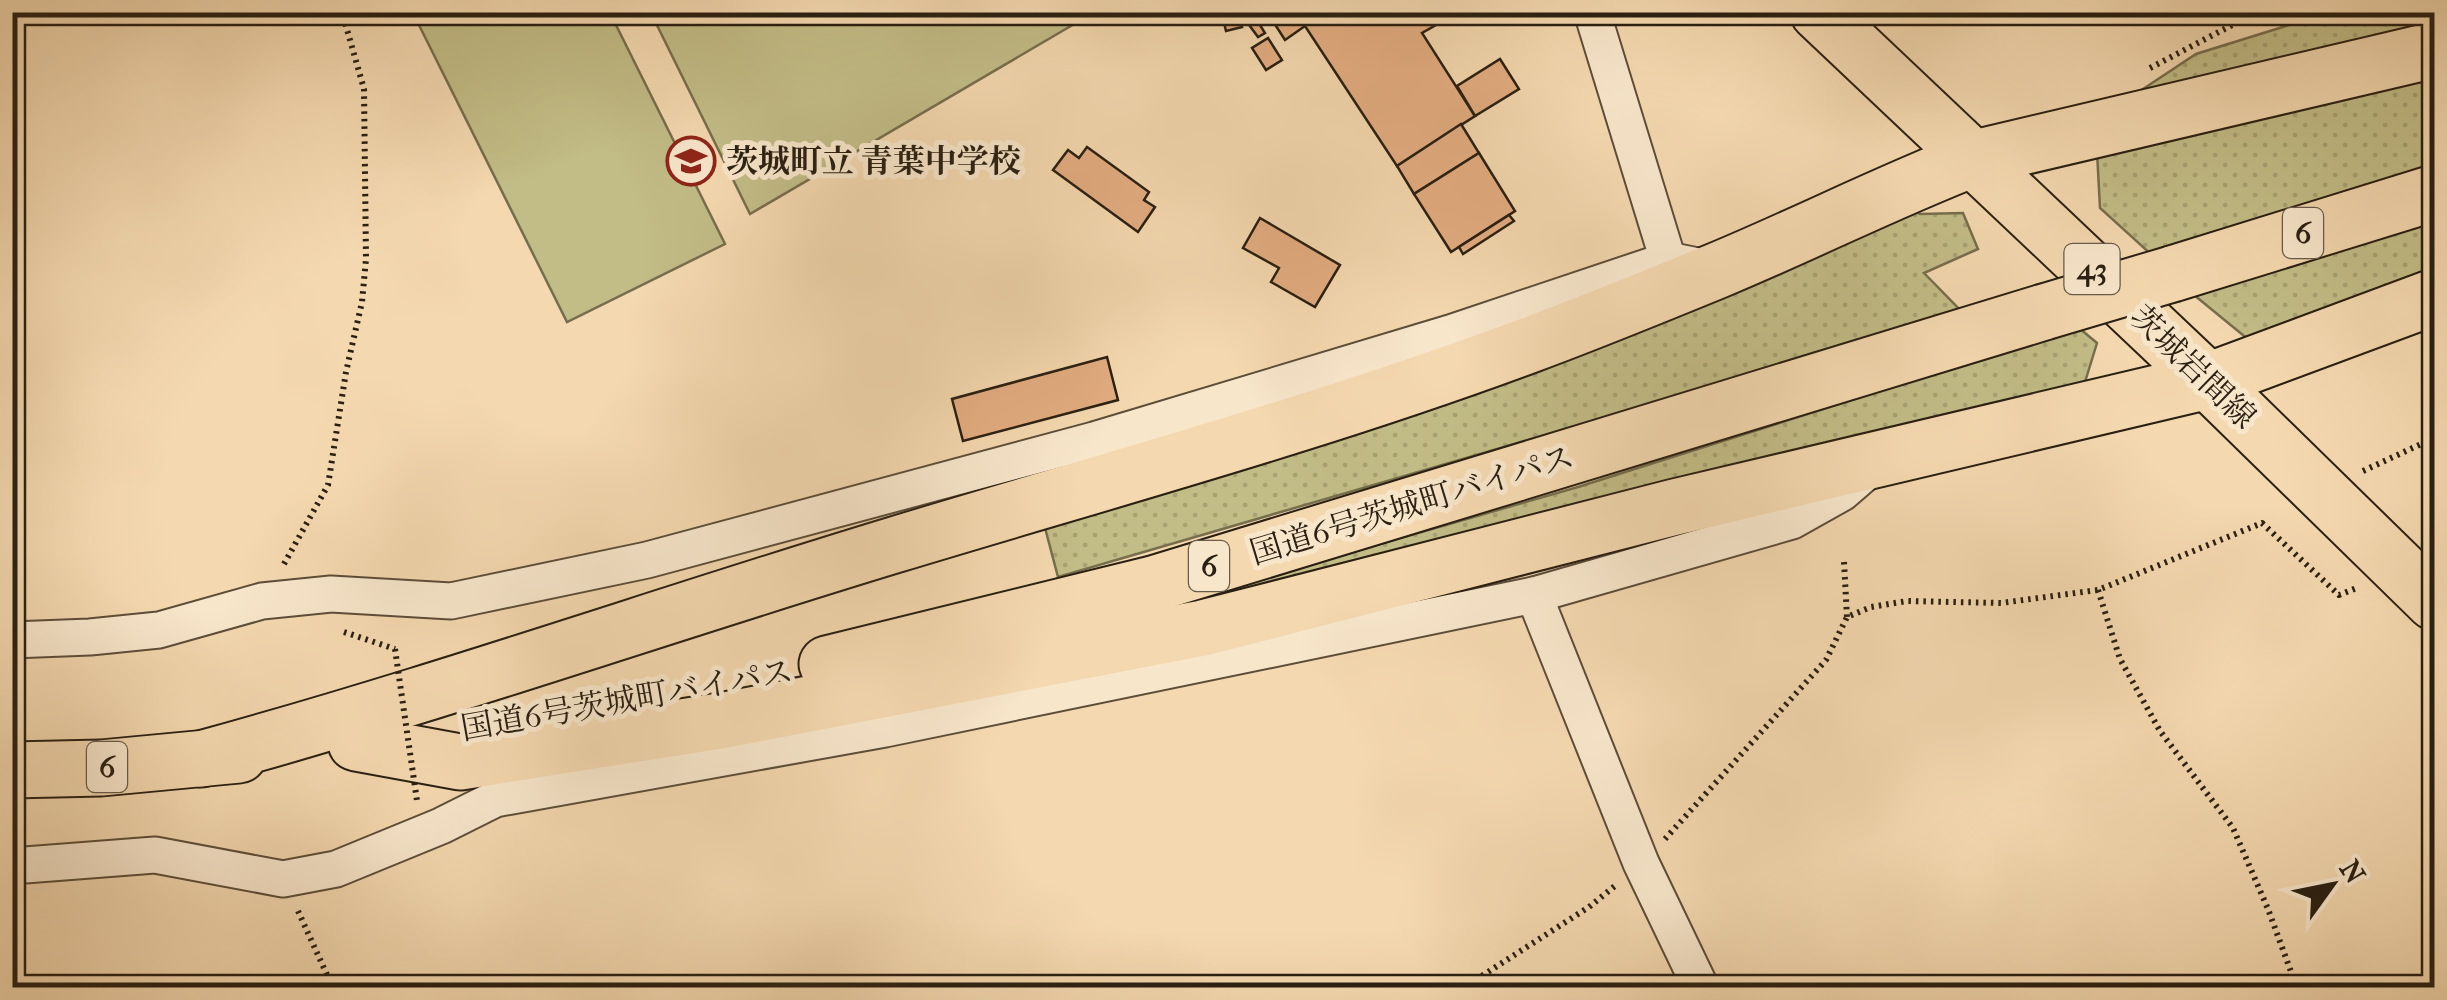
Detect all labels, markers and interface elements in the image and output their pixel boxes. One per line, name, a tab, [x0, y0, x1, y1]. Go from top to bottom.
school or university icon: 茨城町立 青葉中学校	[665, 135, 717, 187]
place label: 茨城町立 青葉中学校	[726, 143, 1021, 180]
road number: 6	[2283, 208, 2323, 258]
road number: 43	[2064, 244, 2120, 294]
street label: 茨城岩間線	[2123, 298, 2263, 436]
street label: 国道6号茨城町バイパス	[1246, 438, 1578, 572]
road number: 6	[1189, 541, 1229, 591]
street label: 国道6号茨城町バイパス	[458, 653, 796, 747]
road number: 6	[87, 742, 127, 792]
north arrow	[2282, 835, 2382, 935]
text: N	[2333, 854, 2373, 890]

